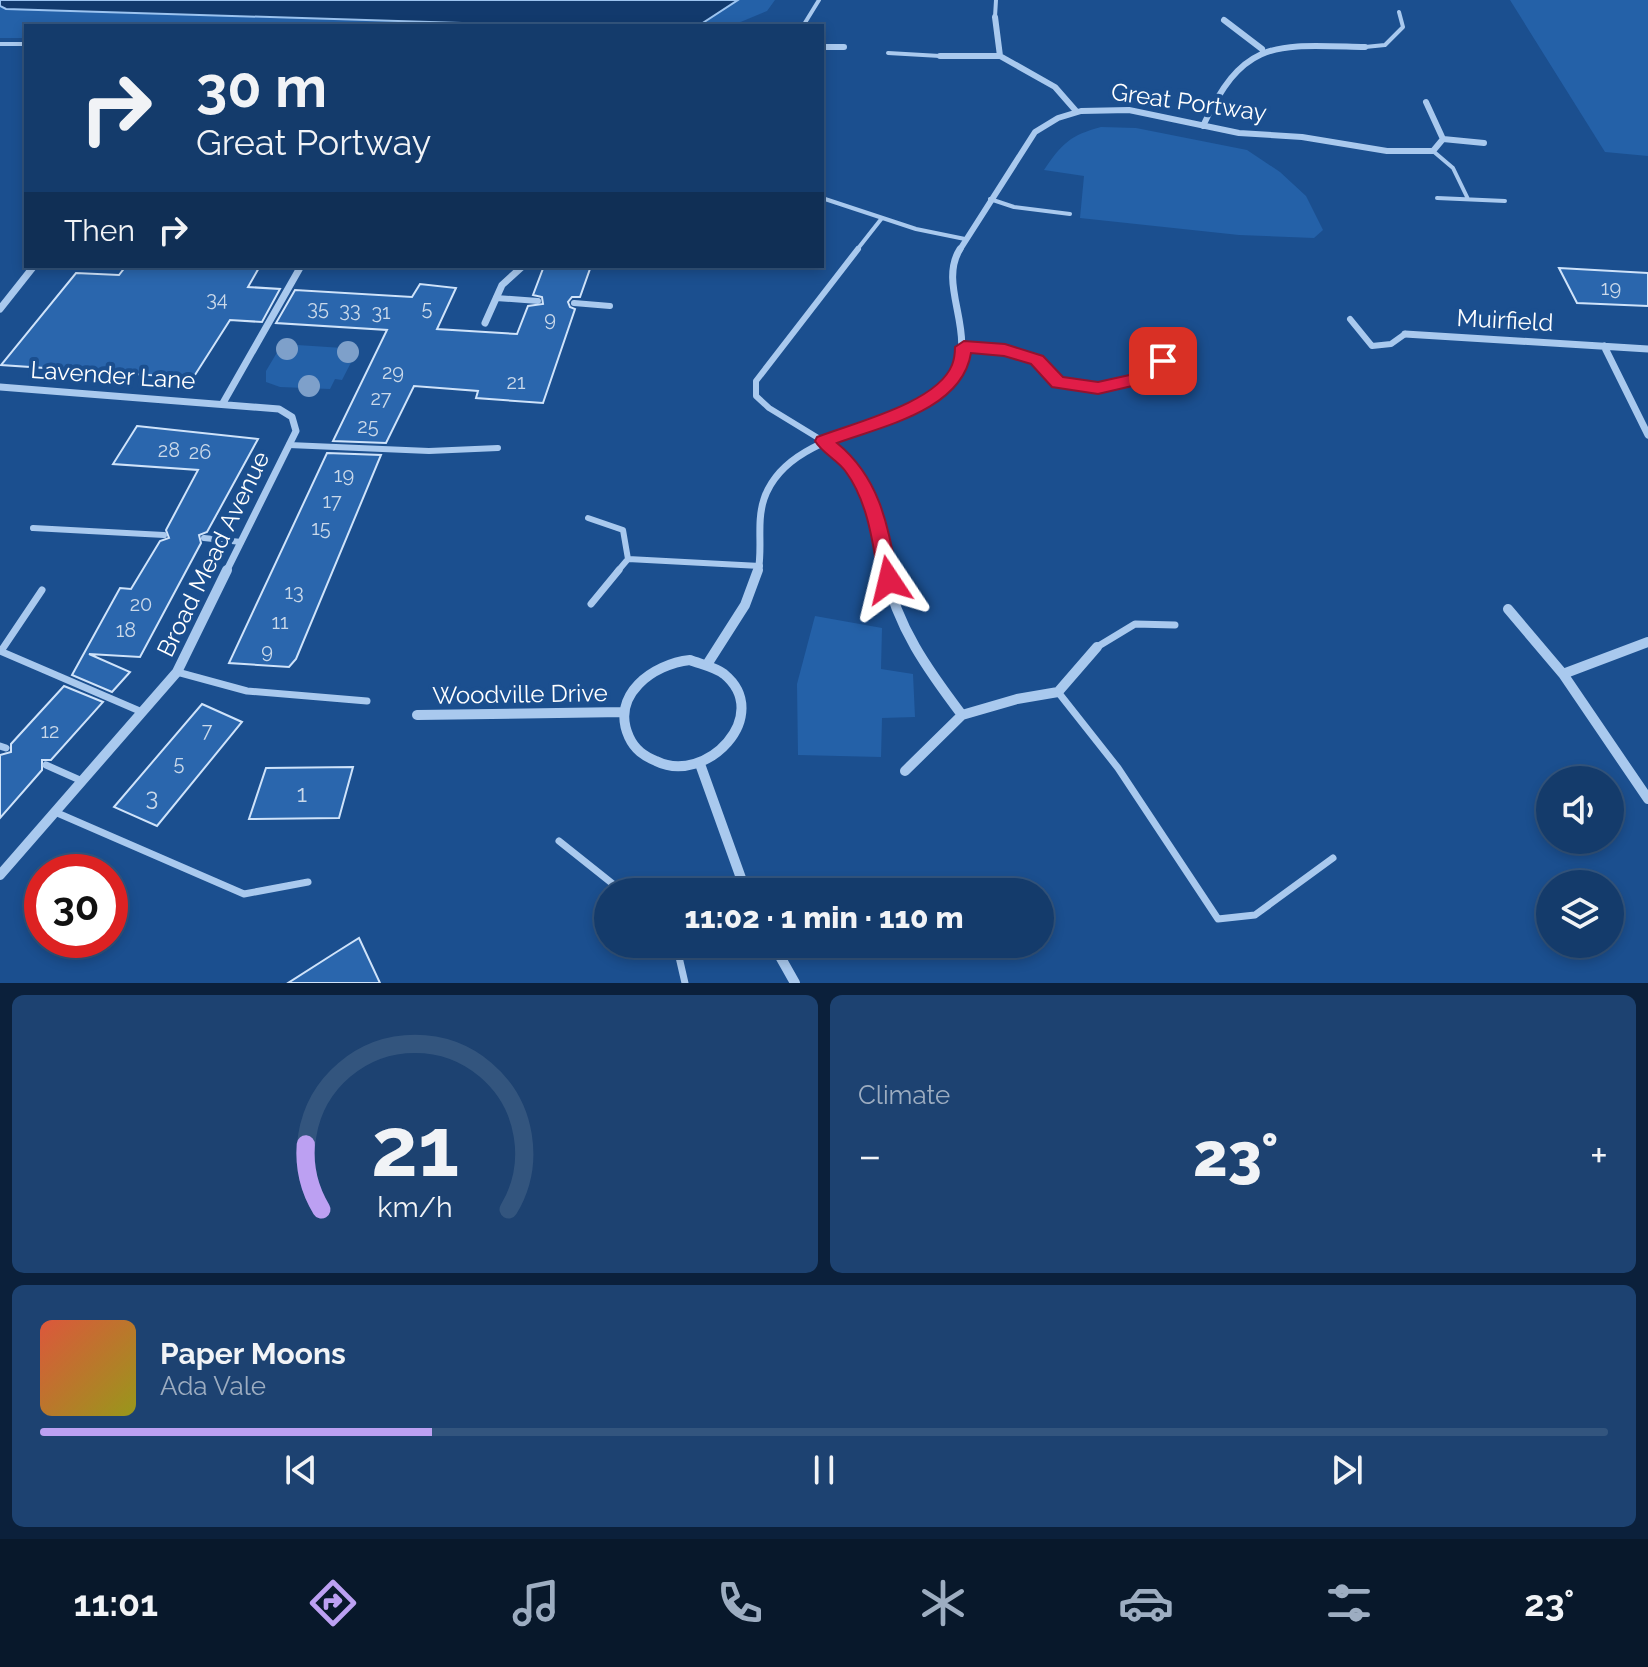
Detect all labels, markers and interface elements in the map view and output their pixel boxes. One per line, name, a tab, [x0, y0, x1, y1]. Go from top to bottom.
text: 30 m	[196, 54, 327, 120]
icon: right	[64, 56, 168, 160]
street label: Great Portway	[1109, 77, 1269, 127]
text: Great Portway	[196, 121, 431, 163]
icon: right	[151, 208, 195, 252]
text: Then	[64, 213, 135, 248]
house number: 19	[1601, 276, 1621, 300]
house number: 34	[206, 287, 228, 311]
house number: 35	[307, 296, 329, 320]
house number: 5	[422, 296, 433, 320]
house number: 33	[339, 298, 361, 322]
house number: 31	[371, 300, 391, 324]
street label: Muirfield	[1456, 303, 1554, 337]
house number: 9	[544, 307, 556, 331]
pin	[1129, 327, 1197, 395]
icon: arrive	[1141, 339, 1185, 383]
street label: Lavender Lane	[30, 355, 196, 395]
house number: 29	[382, 360, 404, 384]
house number: 21	[507, 370, 526, 394]
house number: 27	[370, 386, 392, 410]
house number: 25	[357, 414, 379, 438]
house number: 28	[158, 438, 180, 462]
house number: 26	[189, 440, 211, 464]
street label: Broad Mead Avenue	[151, 447, 275, 661]
house number: 19	[334, 463, 354, 487]
house number: 17	[322, 489, 342, 513]
house number: 15	[311, 516, 331, 540]
position arrow	[847, 538, 931, 622]
house number: 13	[284, 580, 304, 604]
house number: 20	[130, 592, 152, 616]
house number: 11	[271, 610, 289, 634]
house number: 18	[116, 618, 136, 642]
house number: 9	[261, 639, 273, 663]
street label: Woodville Drive	[432, 678, 608, 710]
house number: 7	[202, 718, 213, 742]
house number: 12	[41, 719, 59, 743]
house number: 5	[174, 751, 185, 775]
map controls	[1536, 766, 1624, 958]
button: sound	[1536, 766, 1624, 854]
house number: 1	[297, 779, 307, 808]
house number: 3	[146, 782, 158, 811]
speed limit sign: 30	[24, 854, 128, 958]
button: layers	[1536, 870, 1624, 958]
text: 11:02 · 1 min · 110 m	[685, 900, 964, 935]
text: Climate	[858, 1080, 950, 1110]
text: 21	[371, 1098, 459, 1195]
text: 23°	[1193, 1120, 1279, 1190]
text: −	[858, 1130, 882, 1181]
text: +	[1590, 1130, 1608, 1181]
text: km/h	[377, 1190, 453, 1224]
text: Paper Moons	[160, 1336, 346, 1371]
text: Ada Vale	[160, 1371, 266, 1401]
icon: previous	[279, 1448, 323, 1492]
icon: pause	[802, 1448, 846, 1492]
icon: next	[1325, 1448, 1369, 1492]
icon: directions	[305, 1575, 361, 1631]
icon: music	[508, 1575, 564, 1631]
icon: phone	[712, 1575, 768, 1631]
icon: climate	[915, 1575, 971, 1631]
icon: car	[1118, 1575, 1174, 1631]
icon: filters	[1321, 1575, 1377, 1631]
text: 11:01	[74, 1582, 158, 1624]
text: 23°	[1524, 1582, 1574, 1624]

